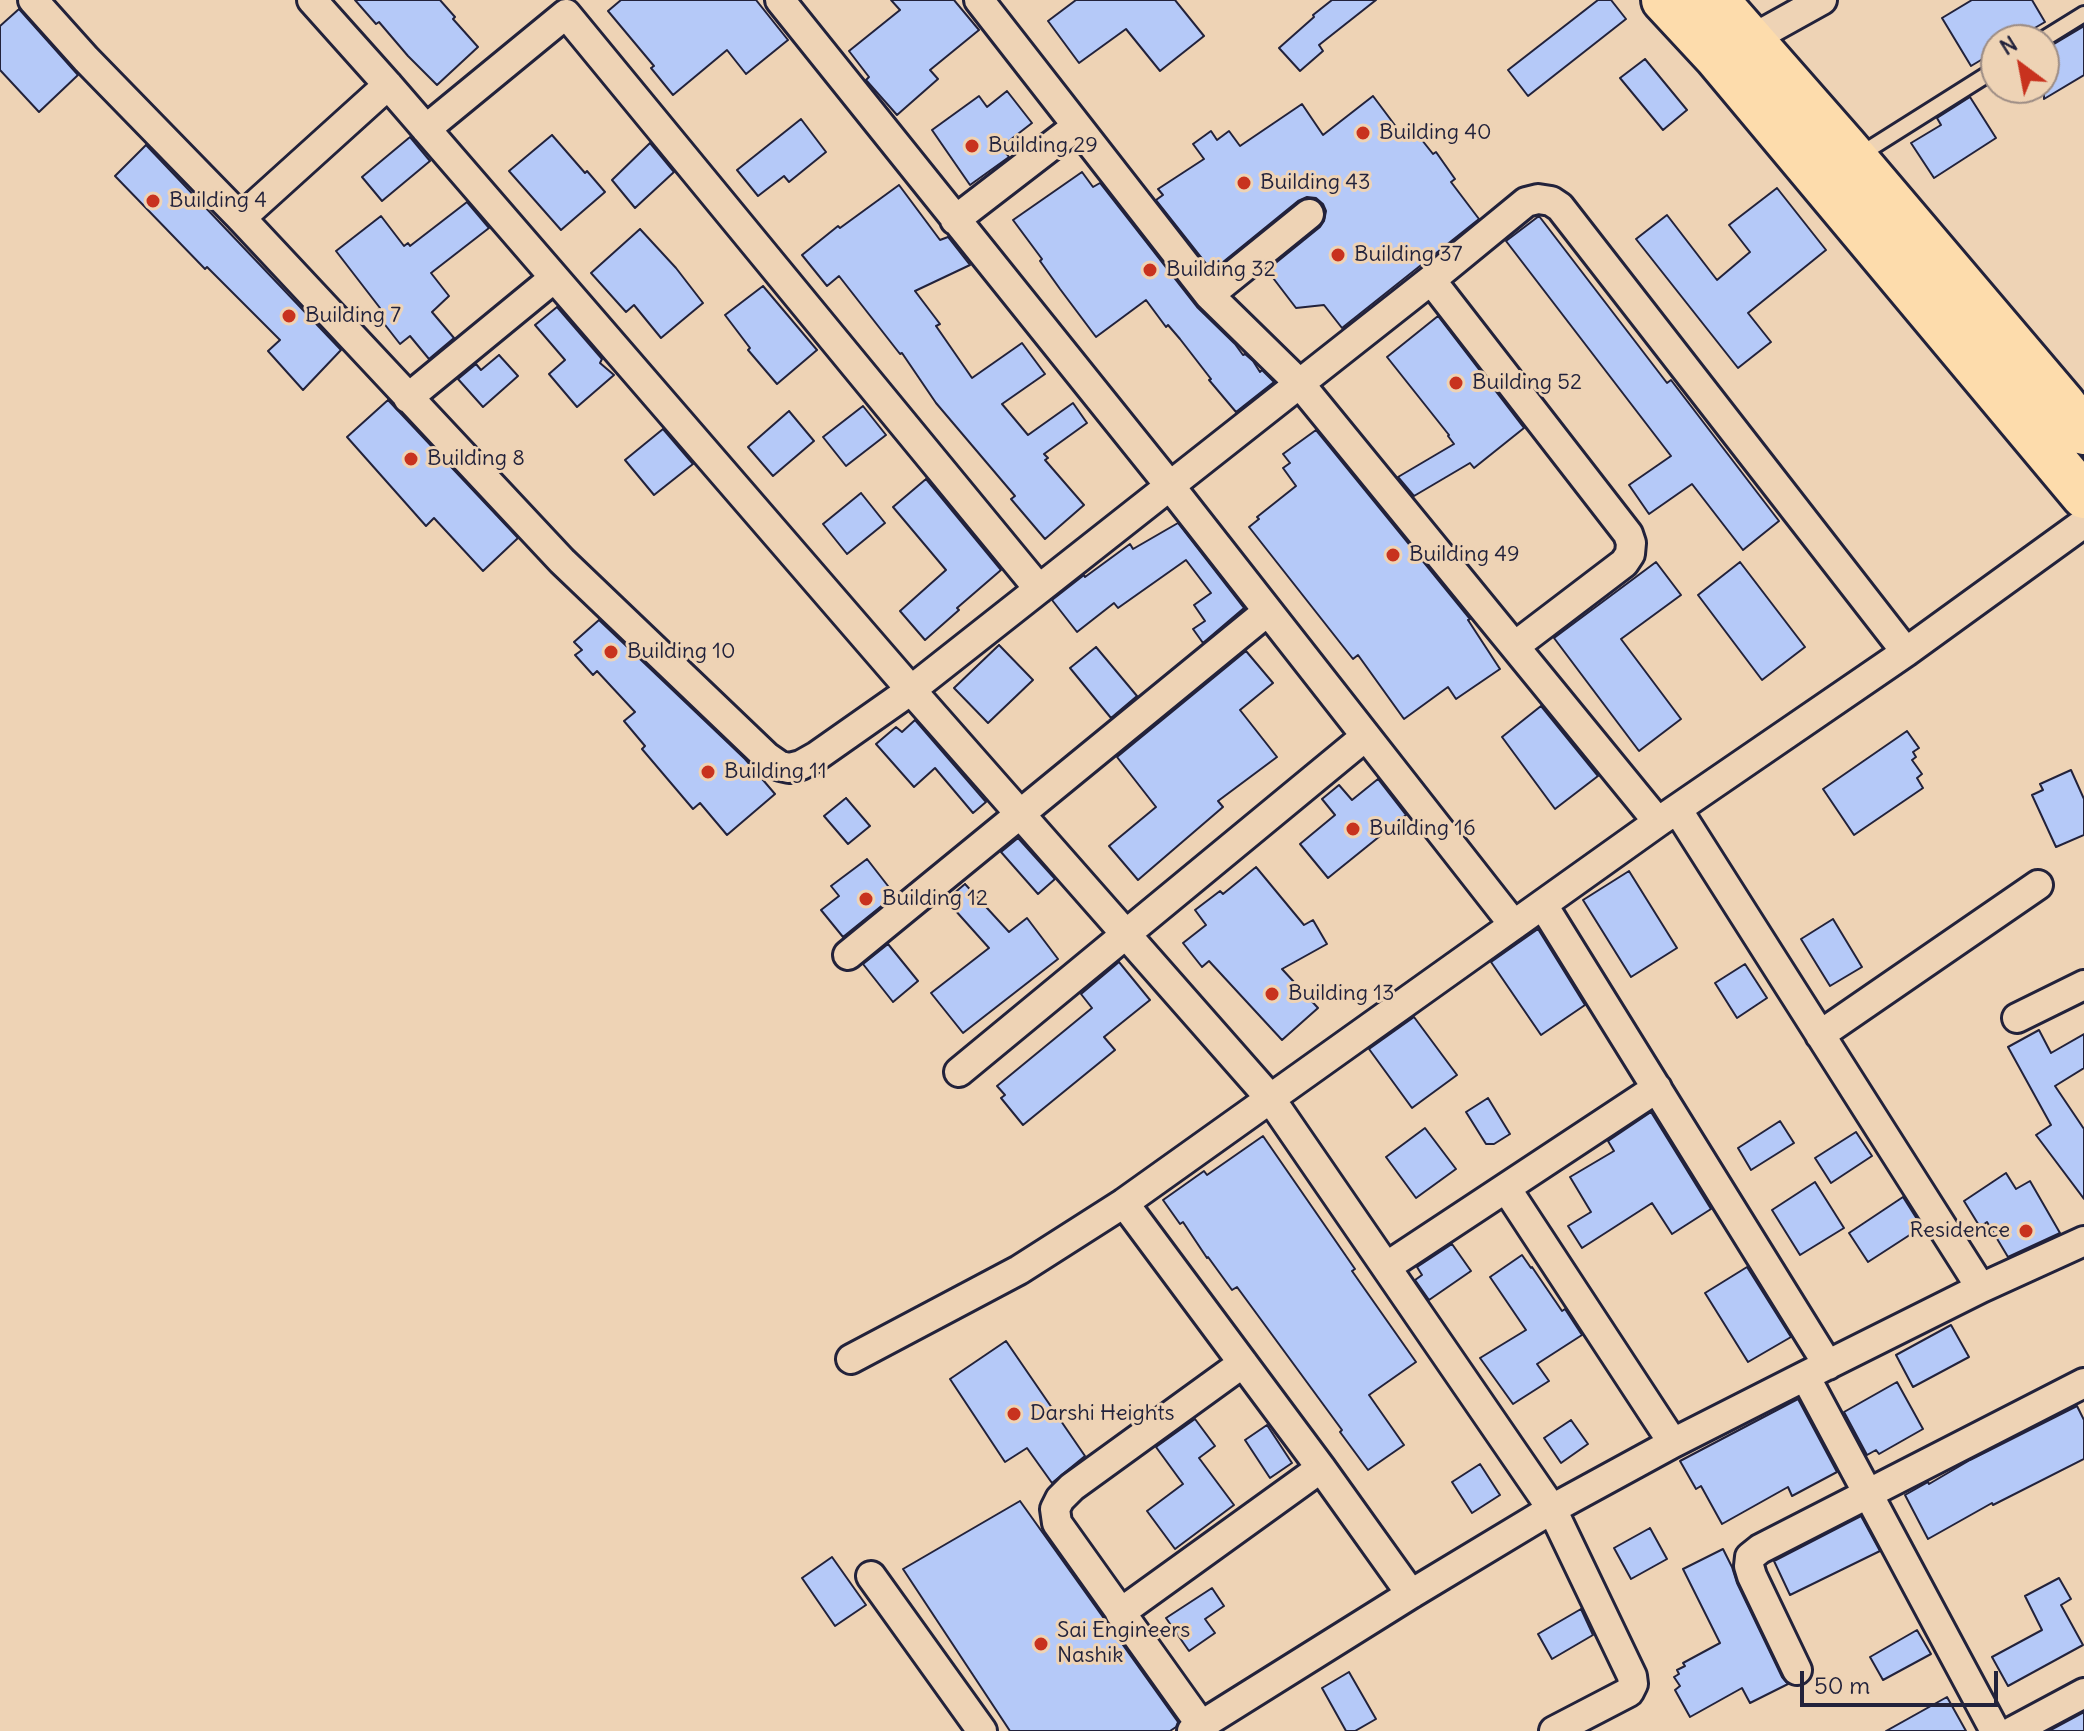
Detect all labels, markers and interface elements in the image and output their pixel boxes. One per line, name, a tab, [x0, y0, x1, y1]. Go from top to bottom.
north arrow	[1980, 24, 2060, 104]
text: N	[1994, 29, 2022, 61]
place label: Building 40	[1379, 120, 1491, 146]
marker: Building 40	[1354, 124, 1372, 142]
place label: Building 29	[988, 133, 1098, 159]
marker: Building 29	[963, 137, 981, 155]
place label: Building 43	[1260, 170, 1370, 196]
marker: Building 43	[1235, 174, 1253, 192]
place label: Building 4	[169, 188, 267, 214]
marker: Building 4	[144, 192, 162, 210]
place label: Building 37	[1354, 242, 1463, 268]
marker: Building 37	[1329, 246, 1347, 264]
place label: Building 32	[1166, 257, 1276, 283]
marker: Building 32	[1141, 261, 1159, 279]
place label: Building 7	[305, 303, 401, 329]
marker: Building 7	[280, 307, 298, 325]
place label: Building 52	[1472, 370, 1582, 396]
marker: Building 52	[1447, 374, 1465, 392]
place label: Building 8	[427, 446, 525, 472]
marker: Building 8	[402, 450, 420, 468]
place label: Building 49	[1409, 542, 1520, 568]
marker: Building 49	[1384, 546, 1402, 564]
place label: Building 10	[627, 639, 735, 665]
marker: Building 10	[602, 643, 620, 661]
place label: Building 11	[724, 759, 827, 785]
marker: Building 11	[699, 763, 717, 781]
place label: Building 16	[1369, 816, 1476, 842]
marker: Building 16	[1344, 820, 1362, 838]
place label: Building 12	[882, 886, 988, 912]
marker: Building 12	[857, 890, 875, 908]
place label: Building 13	[1288, 981, 1394, 1007]
marker: Building 13	[1263, 985, 1281, 1003]
place label: Residence	[1910, 1218, 2010, 1244]
marker: Residence	[2017, 1222, 2035, 1240]
place label: Darshi Heights	[1030, 1401, 1175, 1427]
marker: Darshi Heights	[1005, 1405, 1023, 1423]
place label: Sai Engineers Nashik	[1057, 1618, 1190, 1670]
marker: Sai Engineers Nashik	[1032, 1635, 1050, 1653]
scale bar	[1804, 1655, 2002, 1705]
text: 50 m	[1814, 1670, 1870, 1700]

